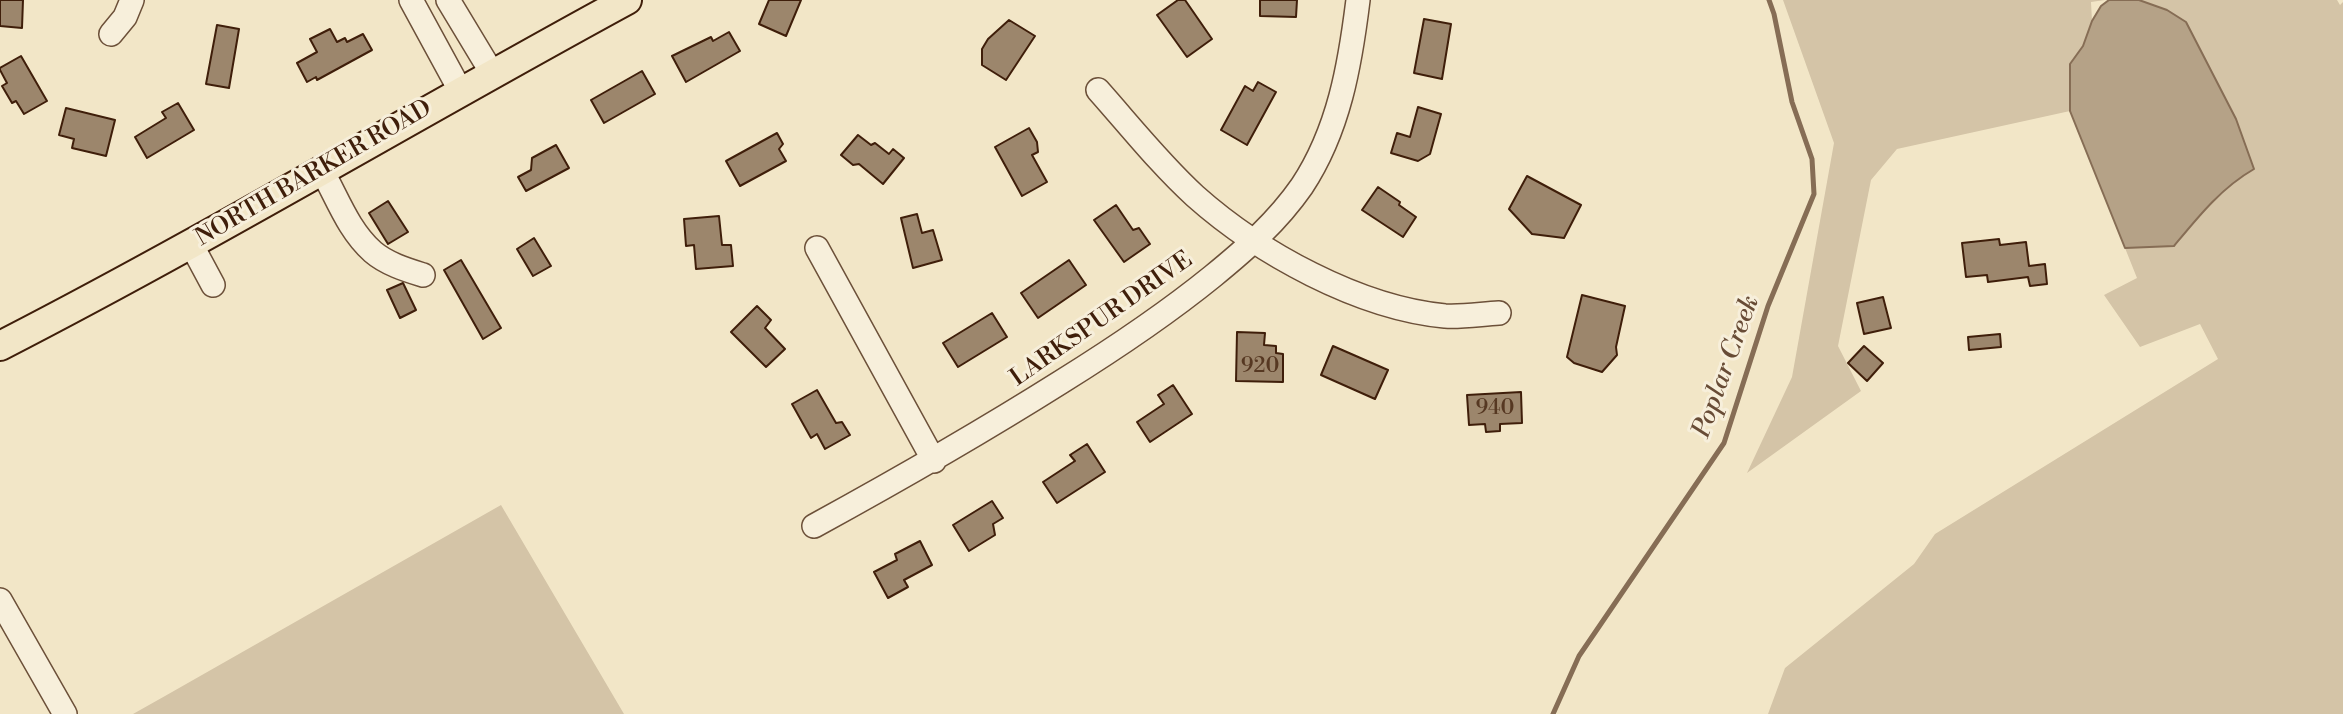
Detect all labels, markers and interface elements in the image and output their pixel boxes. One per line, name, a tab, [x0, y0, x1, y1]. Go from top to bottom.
street label: NORTH BARKER ROAD	[191, 95, 437, 253]
street label: LARKSPUR DRIVE	[1005, 246, 1199, 394]
water label: Poplar Creek	[1687, 292, 1767, 442]
house number: 920	[1241, 354, 1279, 380]
house number: 940	[1475, 396, 1515, 422]

